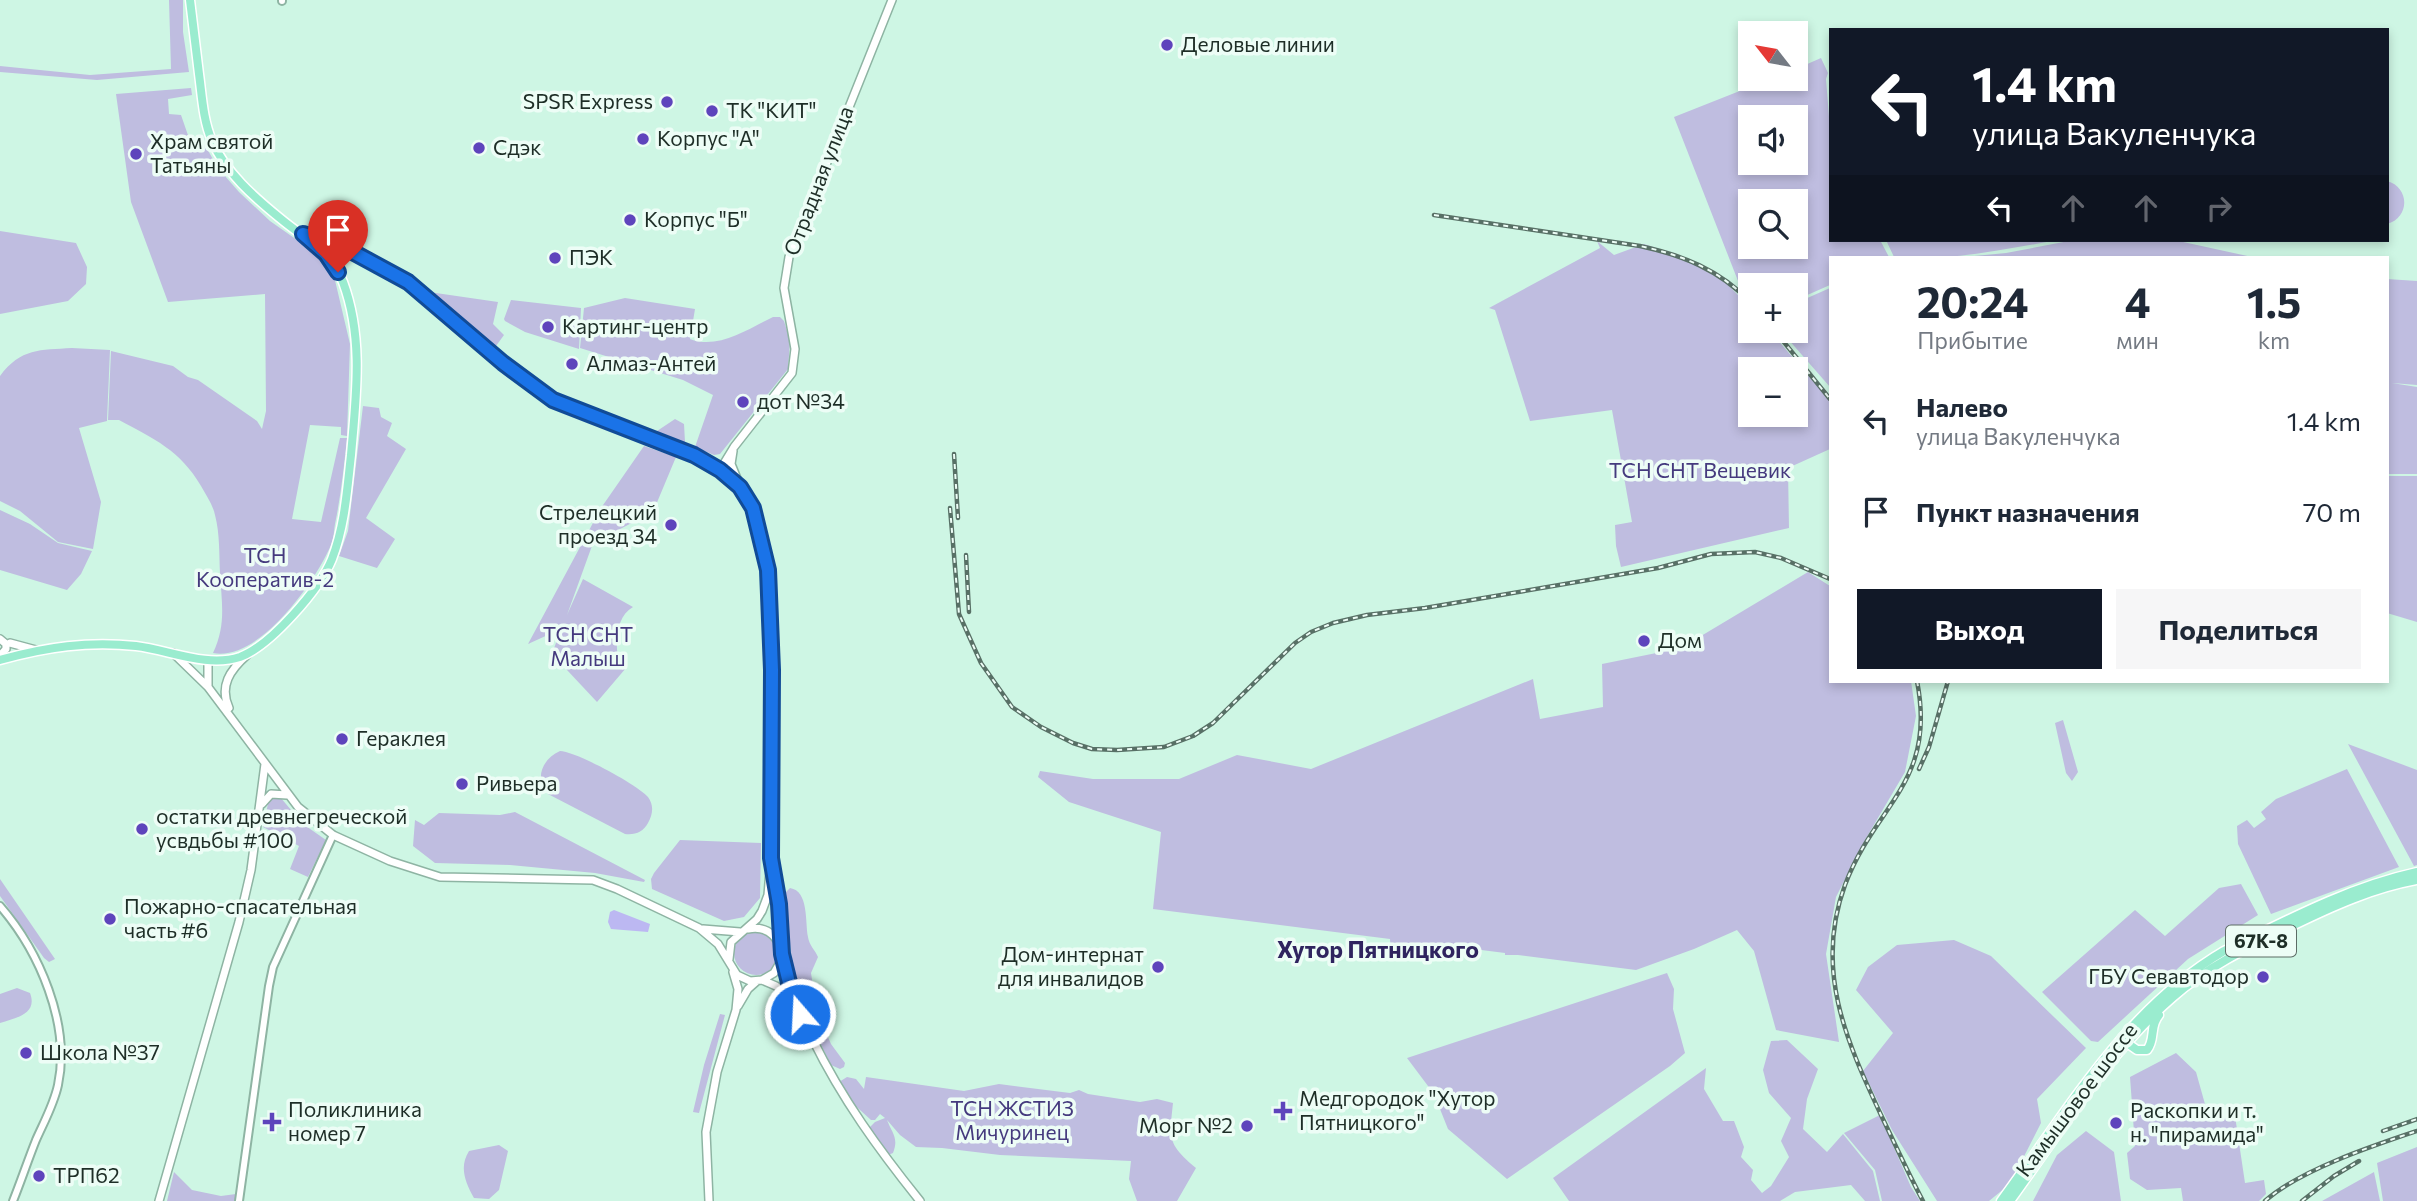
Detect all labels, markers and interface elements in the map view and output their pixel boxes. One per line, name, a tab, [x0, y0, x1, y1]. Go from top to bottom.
north arrow	[1738, 21, 1808, 91]
map controls	[1738, 21, 1808, 427]
place label: Деловые линии	[1181, 31, 1335, 56]
marker: Деловые линии	[1159, 37, 1175, 53]
text: 1.4 km	[1972, 52, 2117, 112]
icon: left	[1857, 56, 1948, 147]
place label: SPSR Express	[523, 88, 653, 113]
marker: SPSR Express	[659, 94, 675, 110]
place label: ТК "КИТ"	[726, 97, 817, 122]
street label: Отрадная улица	[778, 102, 858, 259]
marker: ТК "КИТ"	[704, 103, 720, 119]
button: sound	[1738, 105, 1808, 175]
text: улица Вакуленчука	[1972, 112, 2256, 152]
place label: Корпус "А"	[657, 125, 760, 150]
place label: Храм святой Татьяны	[150, 128, 273, 177]
marker: Корпус "А"	[635, 131, 651, 147]
place label: Сдэк	[493, 134, 541, 159]
marker: Сдэк	[471, 140, 487, 156]
marker: Храм святой Татьяны	[128, 146, 144, 162]
button: search	[1738, 189, 1808, 259]
icon: left	[1981, 189, 2019, 227]
icon: ahead	[2054, 189, 2092, 227]
icon: ahead	[2127, 189, 2165, 227]
icon: right	[2200, 189, 2238, 227]
pin	[308, 200, 368, 272]
place label: Корпус "Б"	[644, 206, 748, 231]
icon: arrive	[319, 211, 357, 249]
marker: Корпус "Б"	[622, 212, 638, 228]
place label: ПЭК	[569, 244, 613, 269]
marker: ПЭК	[547, 250, 563, 266]
button: +	[1738, 273, 1808, 343]
text: 20:24	[1917, 275, 2028, 327]
text: 4	[2125, 275, 2150, 327]
text: 1.5	[2247, 275, 2301, 327]
place label: Картинг-центр	[562, 313, 708, 338]
marker: Картинг-центр	[540, 319, 556, 335]
text: Прибытие	[1917, 326, 2028, 354]
text: мин	[2116, 326, 2159, 354]
text: km	[2258, 326, 2290, 354]
place label: Алмаз-Антей	[586, 350, 716, 375]
marker: Алмаз-Антей	[564, 356, 580, 372]
button: −	[1738, 357, 1808, 427]
place label: дот №34	[757, 388, 845, 413]
text: Налево	[1916, 391, 2008, 422]
marker: дот №34	[735, 394, 751, 410]
icon: left	[1857, 402, 1895, 440]
text: 1.4 km	[2287, 405, 2361, 436]
text: улица Вакуленчука	[1916, 422, 2120, 450]
park label: ТСН СНТ Вещевик	[1609, 457, 1791, 482]
icon: arrive	[1857, 493, 1895, 531]
text: Пункт назначения	[1916, 496, 2140, 527]
text: 70 m	[2303, 496, 2361, 527]
place label: Стрелецкий проезд 34	[539, 499, 657, 548]
marker: Стрелецкий проезд 34	[663, 517, 679, 533]
park label: ТСН Кооператив-2	[196, 542, 334, 591]
button: Выход	[1857, 589, 2102, 669]
button: Поделиться	[2116, 589, 2361, 669]
park label: ТСН СНТ Малыш	[543, 621, 633, 670]
place label: Дом	[1658, 627, 1702, 652]
marker: Дом	[1636, 633, 1652, 649]
place label: Гераклея	[356, 725, 446, 750]
marker: Гераклея	[334, 731, 350, 747]
place label: Ривьера	[476, 770, 557, 795]
marker: Ривьера	[454, 776, 470, 792]
place label: остатки древнегреческой усвдьбы #100	[156, 803, 407, 852]
marker: остатки древнегреческой усвдьбы #100	[134, 821, 150, 837]
place label: Пожарно-спасательная часть #6	[124, 893, 357, 942]
marker: Пожарно-спасательная часть #6	[102, 911, 118, 927]
road number: 67К-8	[2226, 925, 2296, 956]
district label: Хутор Пятницкого	[1277, 935, 1479, 963]
place label: Дом-интернат для инвалидов	[998, 941, 1144, 990]
marker: Дом-интернат для инвалидов	[1150, 959, 1166, 975]
place label: ГБУ Севавтодор	[2088, 963, 2249, 988]
marker: ГБУ Севавтодор	[2255, 969, 2271, 985]
position arrow	[763, 977, 837, 1051]
street label: Камышовое шоссе	[2010, 1017, 2142, 1181]
place label: Школа №37	[40, 1039, 160, 1064]
marker: Школа №37	[18, 1045, 34, 1061]
place label: Медгородок "Хутор Пятницкого"	[1299, 1085, 1496, 1134]
park label: ТСН ЖСТИЗ Мичуринец	[950, 1095, 1074, 1144]
place label: Поликлиника номер 7	[288, 1096, 422, 1145]
place label: Раскопки и т. н. "пирамида"	[2130, 1097, 2264, 1146]
marker: Медгородок "Хутор Пятницкого"	[1273, 1101, 1293, 1121]
marker: Поликлиника номер 7	[262, 1112, 282, 1132]
place label: Морг №2	[1139, 1112, 1233, 1137]
marker: Раскопки и т. н. "пирамида"	[2108, 1115, 2124, 1131]
marker: Морг №2	[1239, 1118, 1255, 1134]
place label: ТРП62	[53, 1162, 120, 1187]
marker: ТРП62	[31, 1168, 47, 1184]

